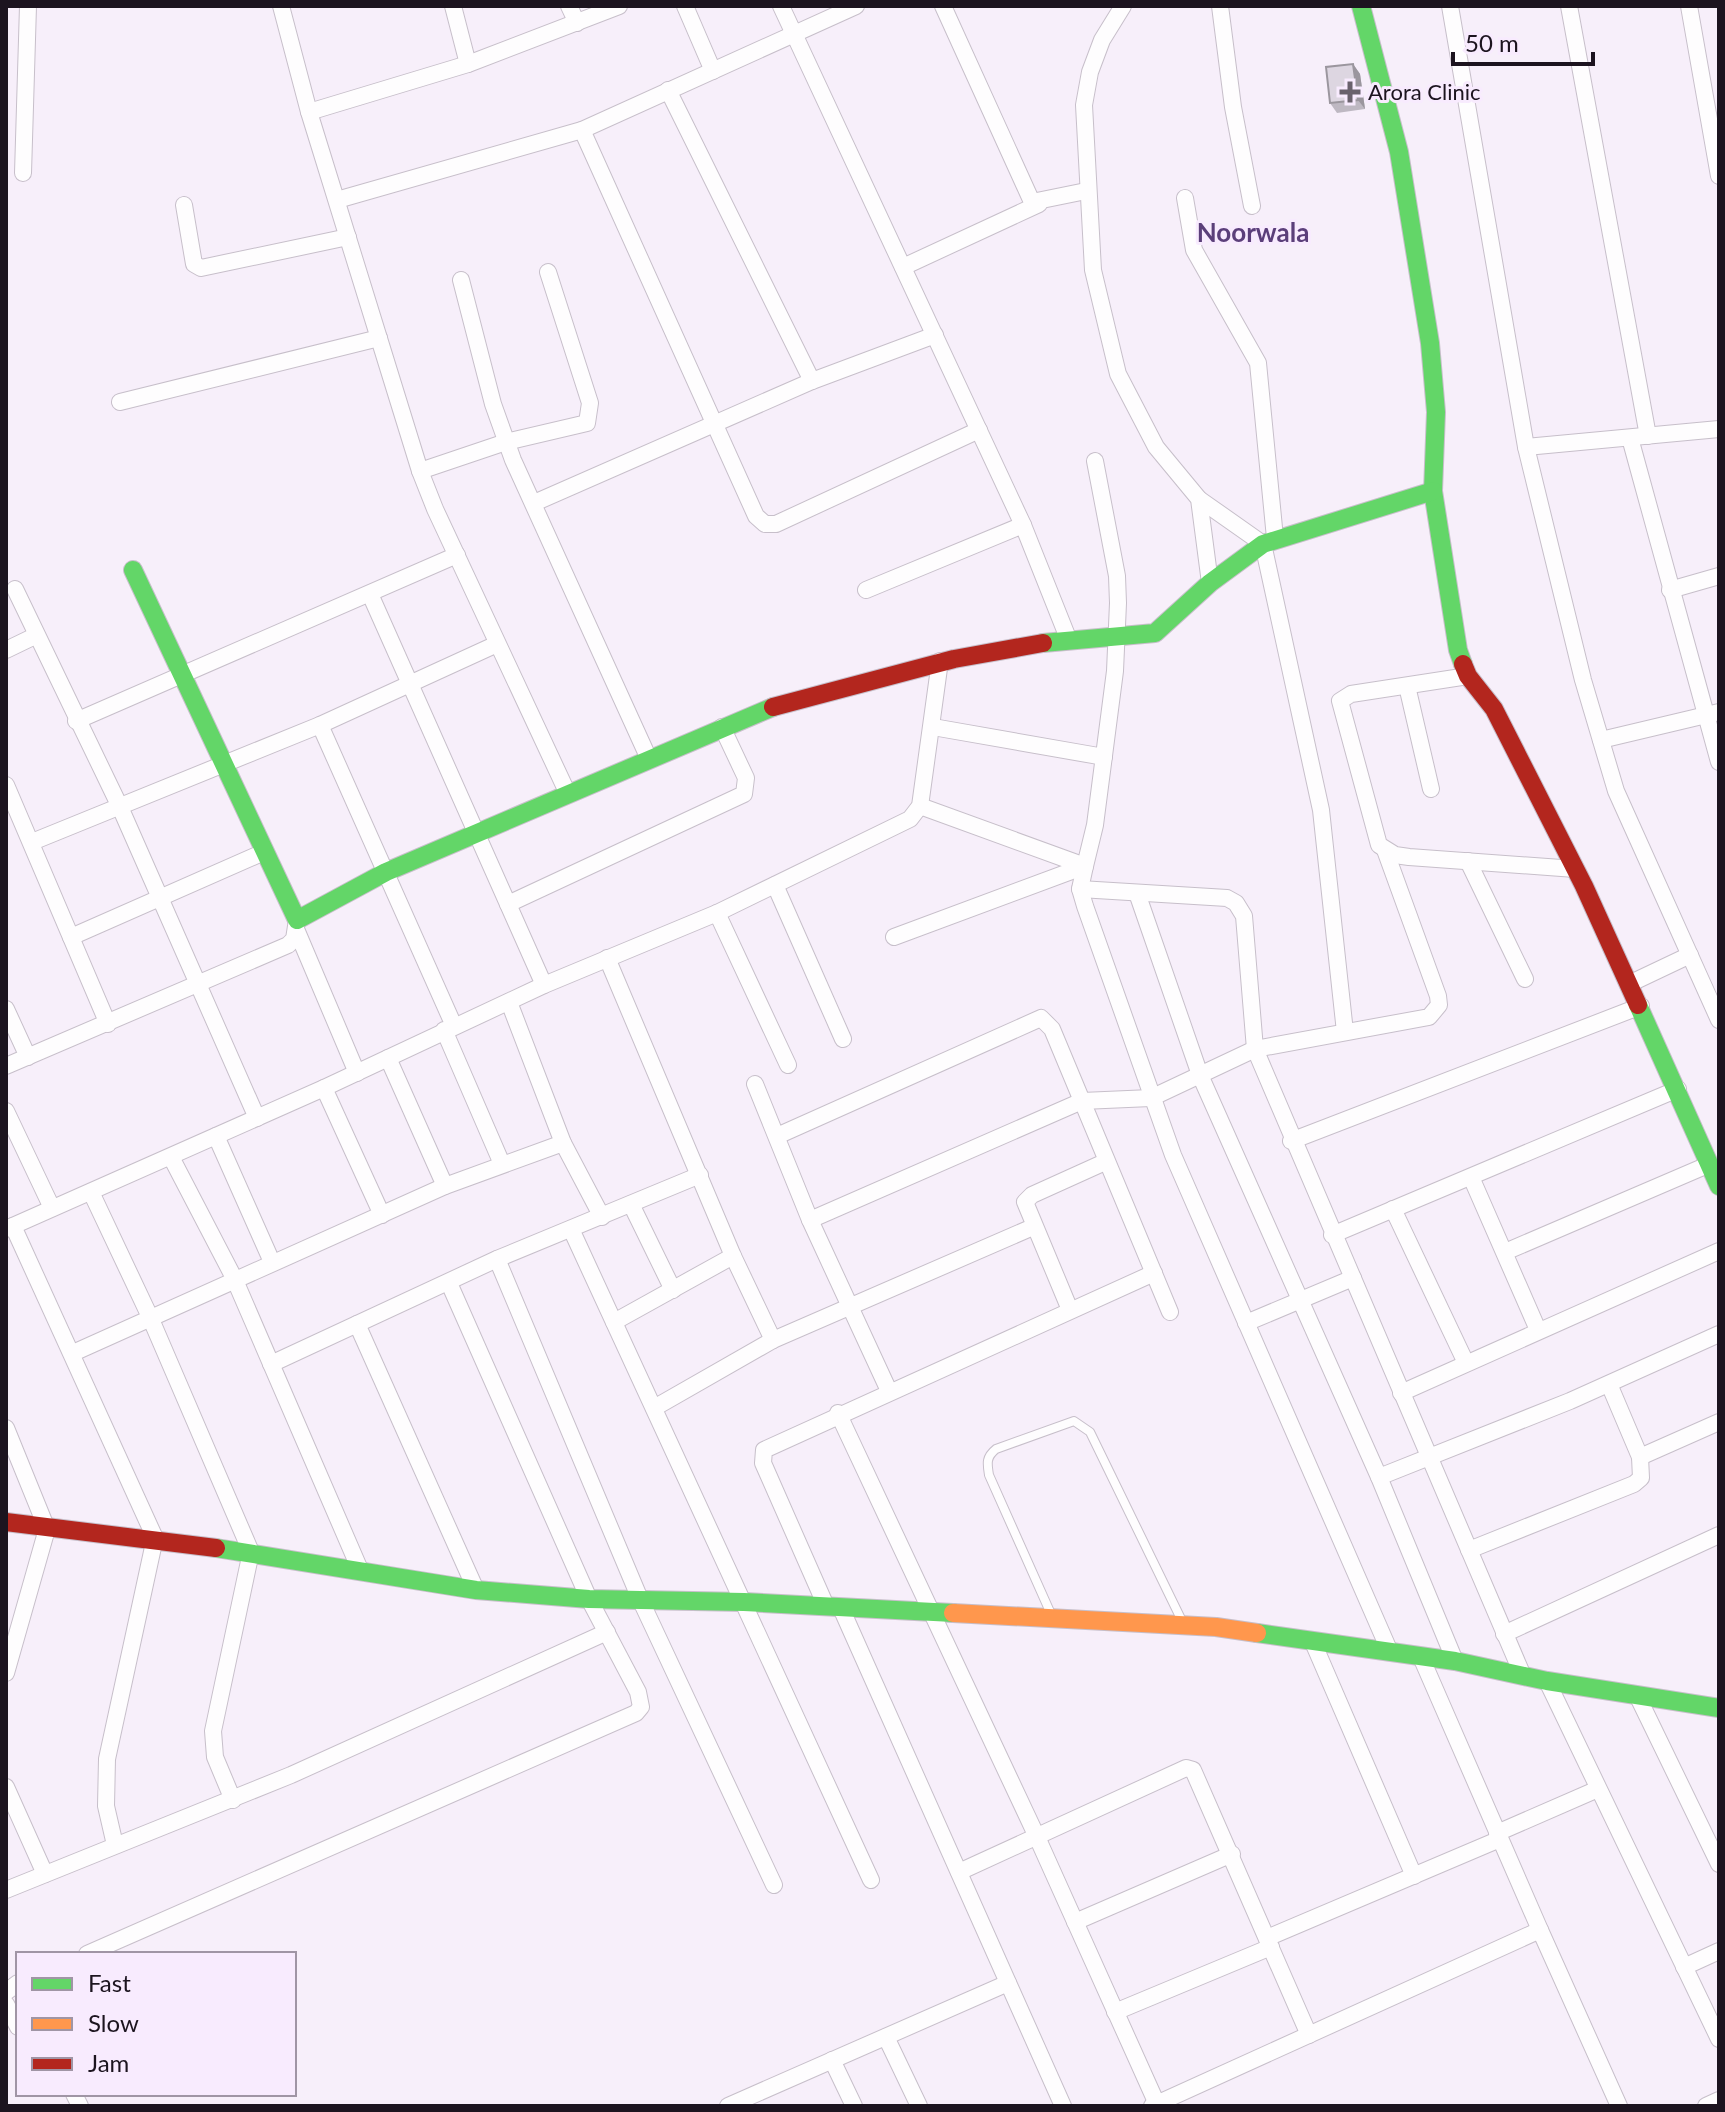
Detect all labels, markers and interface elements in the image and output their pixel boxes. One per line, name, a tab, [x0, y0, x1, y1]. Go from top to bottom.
scale bar	[1453, 16, 1593, 66]
text: 50 m	[1465, 28, 1519, 57]
place label: Arora Clinic	[1368, 78, 1481, 105]
marker: Arora Clinic	[1339, 81, 1361, 103]
district label: Noorwala	[1197, 216, 1309, 248]
legend	[16, 1952, 296, 2096]
text: Fast	[88, 1968, 131, 1997]
text: Slow	[88, 2008, 139, 2037]
text: Jam	[88, 2048, 129, 2077]

